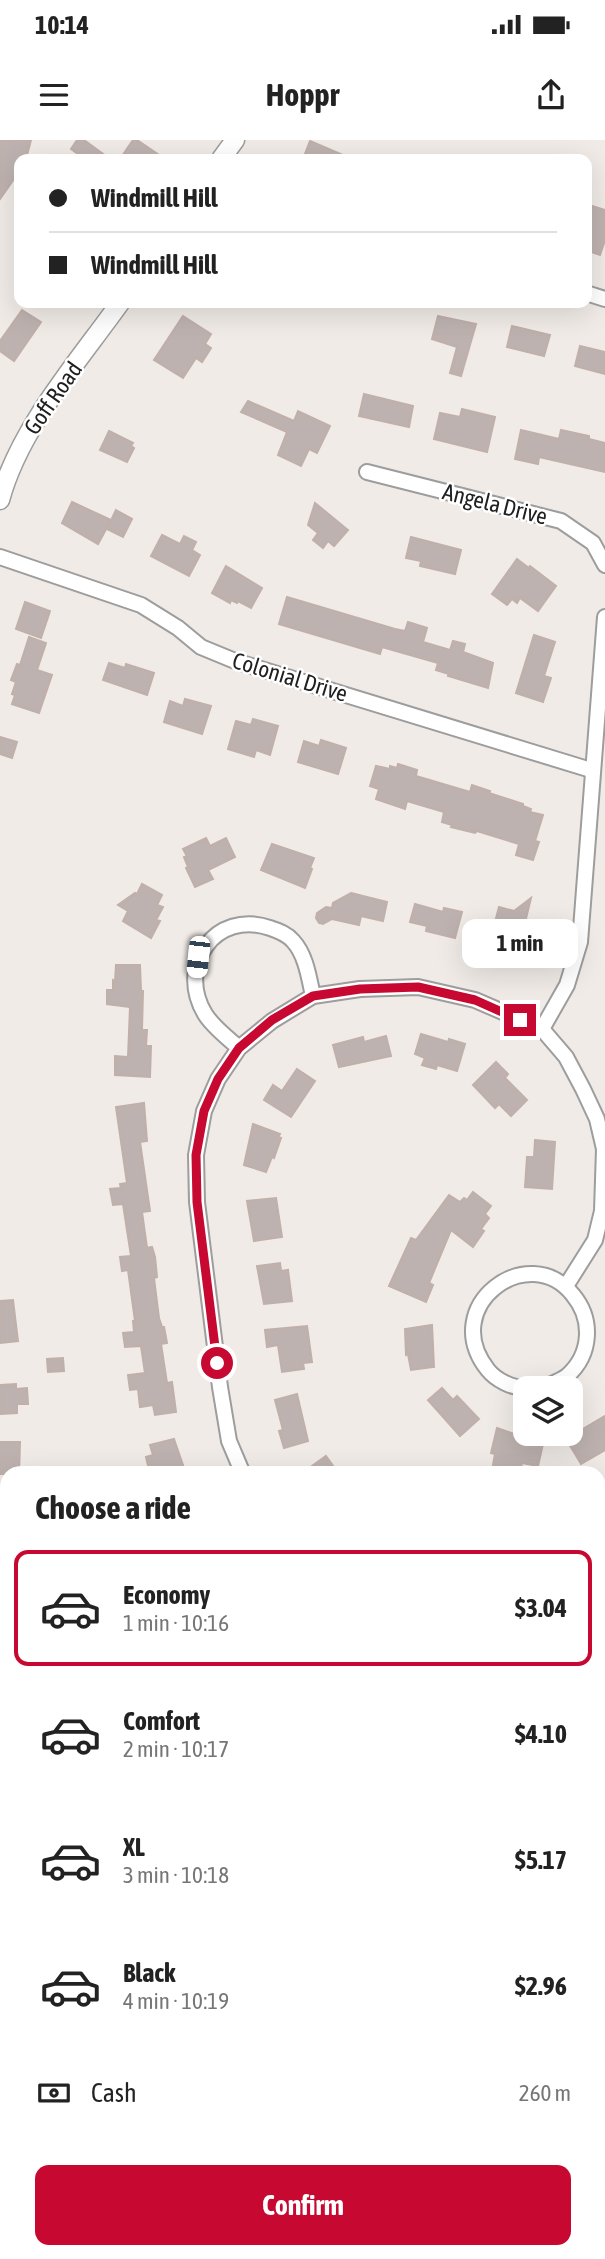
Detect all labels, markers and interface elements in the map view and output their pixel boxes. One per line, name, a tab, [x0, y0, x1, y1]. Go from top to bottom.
text: 10:14	[35, 10, 89, 40]
icon: menu	[35, 76, 73, 114]
text: Hoppr	[266, 76, 339, 113]
icon: share	[532, 76, 570, 114]
text: Windmill Hill	[91, 183, 218, 213]
text: Windmill Hill	[91, 250, 218, 280]
street label: Goff Road	[19, 357, 87, 439]
street label: Angela Drive	[440, 478, 550, 530]
street label: Colonial Drive	[229, 647, 351, 707]
callout: 1 min	[462, 918, 578, 968]
text: 1 min	[497, 930, 543, 956]
car	[186, 935, 211, 979]
route end	[504, 1004, 536, 1036]
route start	[201, 1347, 233, 1379]
map controls	[513, 1376, 583, 1446]
button: layers	[513, 1376, 583, 1446]
text: Choose a ride	[35, 1489, 191, 1526]
icon: car	[39, 1577, 102, 1640]
text: Economy	[123, 1580, 210, 1610]
text: $3.04	[515, 1593, 567, 1623]
text: 1 min · 10:16	[123, 1610, 229, 1636]
icon: car	[39, 1703, 102, 1766]
text: Comfort	[123, 1706, 200, 1736]
text: $4.10	[515, 1719, 567, 1749]
text: 2 min · 10:17	[123, 1736, 229, 1762]
icon: car	[39, 1829, 102, 1892]
text: XL	[123, 1832, 145, 1862]
text: $5.17	[515, 1845, 567, 1875]
text: 3 min · 10:18	[123, 1862, 229, 1888]
icon: car	[39, 1955, 102, 2018]
text: Black	[123, 1958, 175, 1988]
text: $2.96	[515, 1971, 567, 2001]
text: 4 min · 10:19	[123, 1988, 229, 2014]
icon: cash	[35, 2074, 73, 2112]
text: Cash	[91, 2078, 137, 2108]
text: 260 m	[519, 2080, 571, 2106]
button: Confirm	[35, 2165, 571, 2245]

